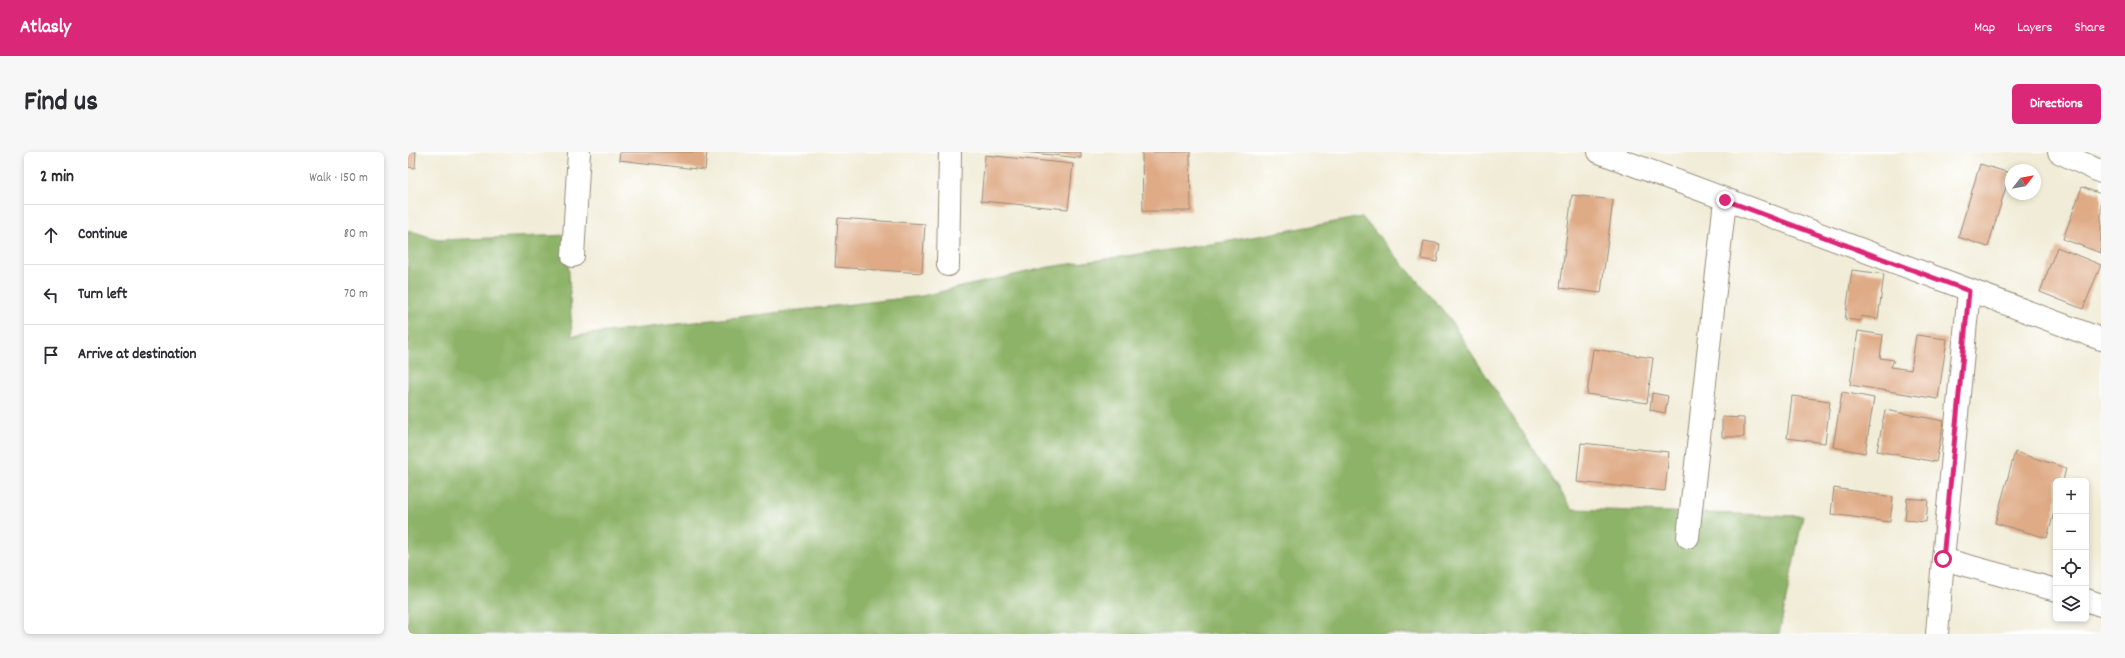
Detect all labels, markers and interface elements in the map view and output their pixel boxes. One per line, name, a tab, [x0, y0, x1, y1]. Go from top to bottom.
text: Atlasly	[20, 15, 71, 42]
text: Map	[1974, 18, 1995, 38]
text: Layers	[2017, 18, 2052, 38]
text: Share	[2074, 18, 2105, 38]
text: Find us	[24, 84, 98, 124]
button: Directions	[2012, 84, 2101, 124]
north arrow	[2005, 164, 2041, 200]
text: 2 min	[40, 166, 74, 190]
text: Walk · 150 m	[309, 169, 368, 188]
route end	[1716, 191, 1734, 209]
icon: ahead	[40, 224, 62, 246]
text: Continue	[78, 224, 127, 246]
text: 80 m	[344, 225, 368, 244]
icon: left	[40, 284, 62, 306]
text: Turn left	[78, 284, 127, 306]
text: 70 m	[344, 285, 368, 304]
icon: arrive	[40, 344, 62, 366]
text: Arrive at destination	[78, 344, 196, 366]
map controls	[2053, 478, 2089, 622]
button: +	[2053, 478, 2089, 514]
button: −	[2053, 514, 2089, 550]
route start	[1934, 550, 1952, 568]
button: locate	[2053, 550, 2089, 586]
button: layers	[2053, 586, 2089, 622]

